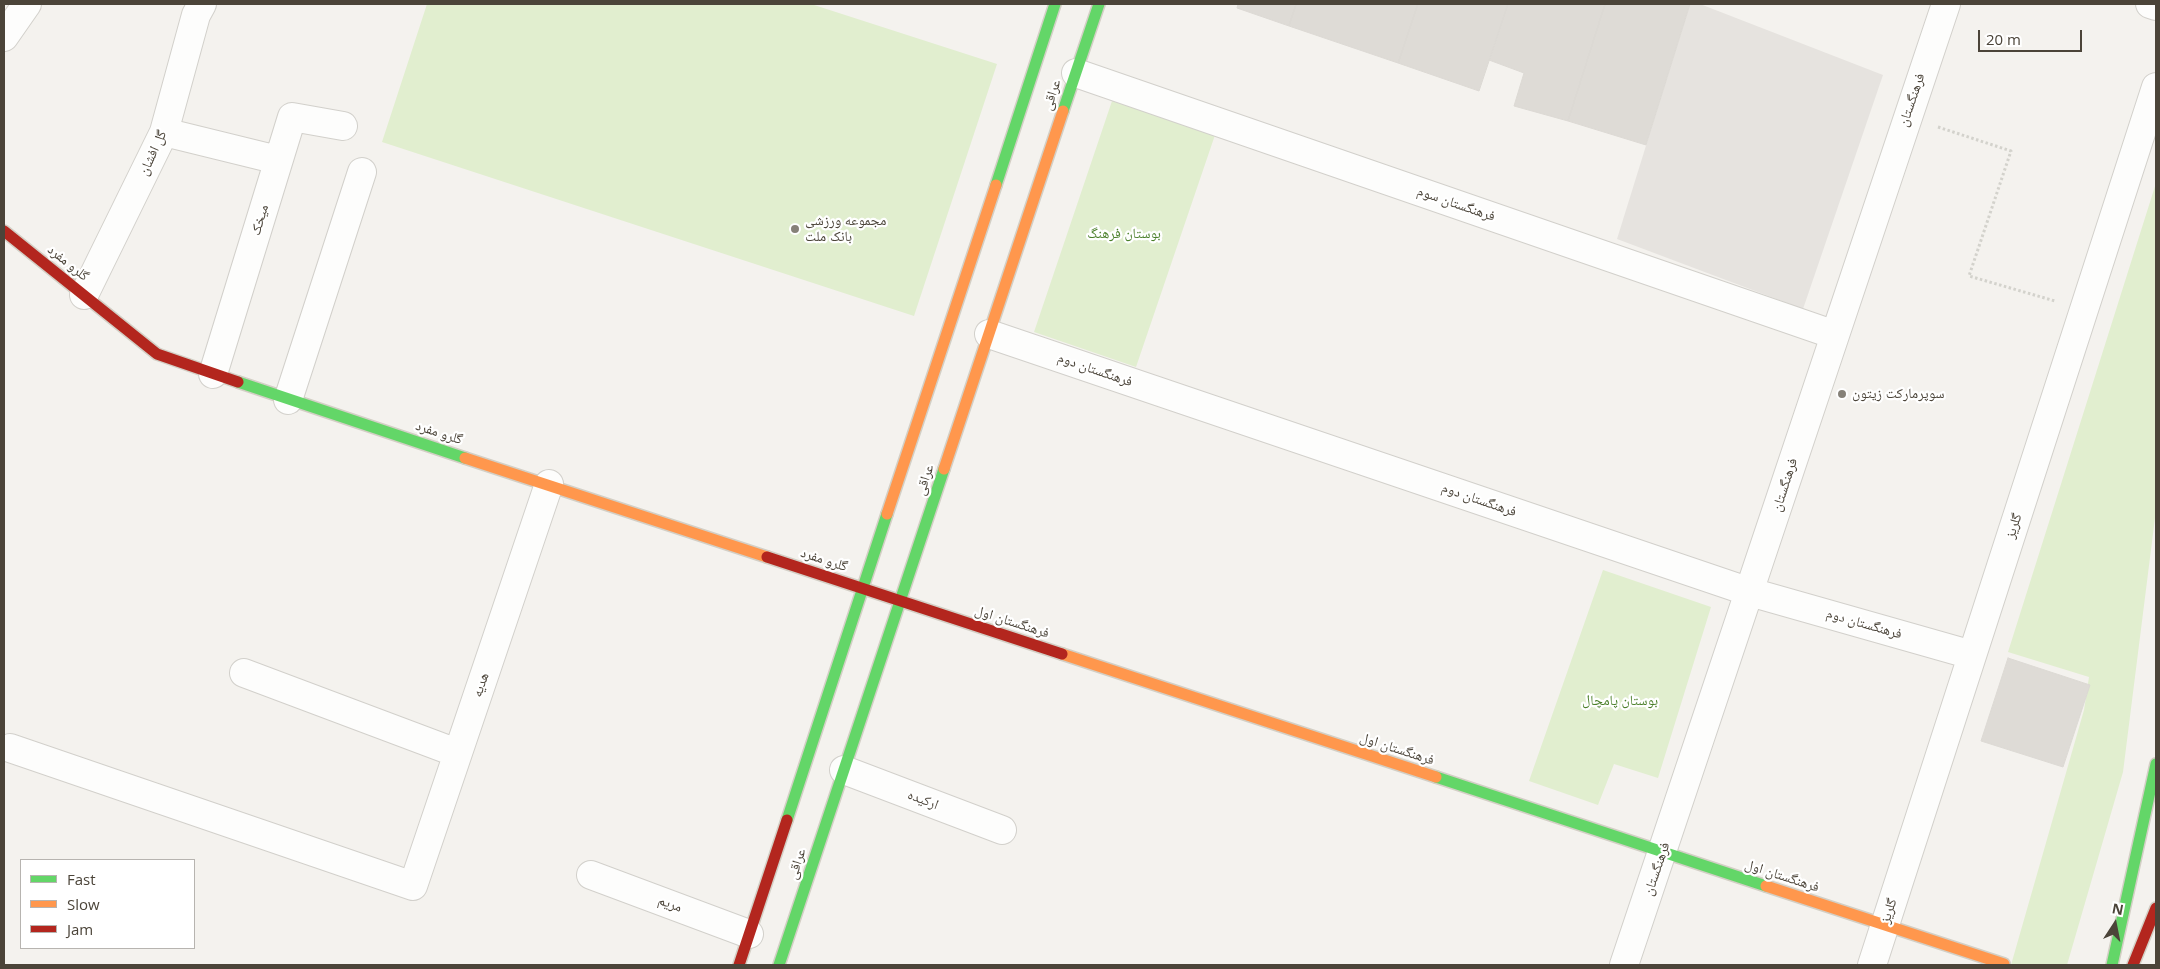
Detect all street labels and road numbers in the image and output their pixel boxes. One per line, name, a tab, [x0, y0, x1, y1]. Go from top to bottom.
street label: فرهنگستان	[1895, 71, 1929, 129]
street label: عراقی	[1039, 77, 1065, 113]
street label: گل افشان	[135, 128, 171, 178]
street label: فرهنگستان سوم	[1415, 183, 1497, 225]
street label: میخک	[247, 202, 273, 238]
street label: گلرو مفرد	[44, 241, 92, 285]
street label: فرهنگستان دوم	[1055, 349, 1135, 391]
street label: گلرو مفرد	[413, 418, 465, 448]
street label: فرهنگستان	[1768, 456, 1802, 514]
street label: عراقی	[912, 462, 938, 498]
street label: فرهنگستان دوم	[1439, 479, 1519, 521]
street label: گلریز	[2002, 511, 2026, 541]
street label: گلرو مفرد	[798, 545, 850, 575]
street label: فرهنگستان اول	[973, 602, 1051, 642]
street label: فرهنگستان دوم	[1824, 605, 1904, 643]
street label: هدیه	[469, 671, 493, 699]
street label: فرهنگستان اول	[1358, 729, 1436, 769]
street label: ارکیده	[905, 786, 941, 814]
street label: فرهنگستان	[1640, 840, 1674, 898]
street label: عراقی	[784, 846, 810, 882]
street label: فرهنگستان اول	[1743, 856, 1821, 896]
street label: مریم	[656, 892, 684, 916]
street label: گلریز	[1877, 896, 1901, 926]

